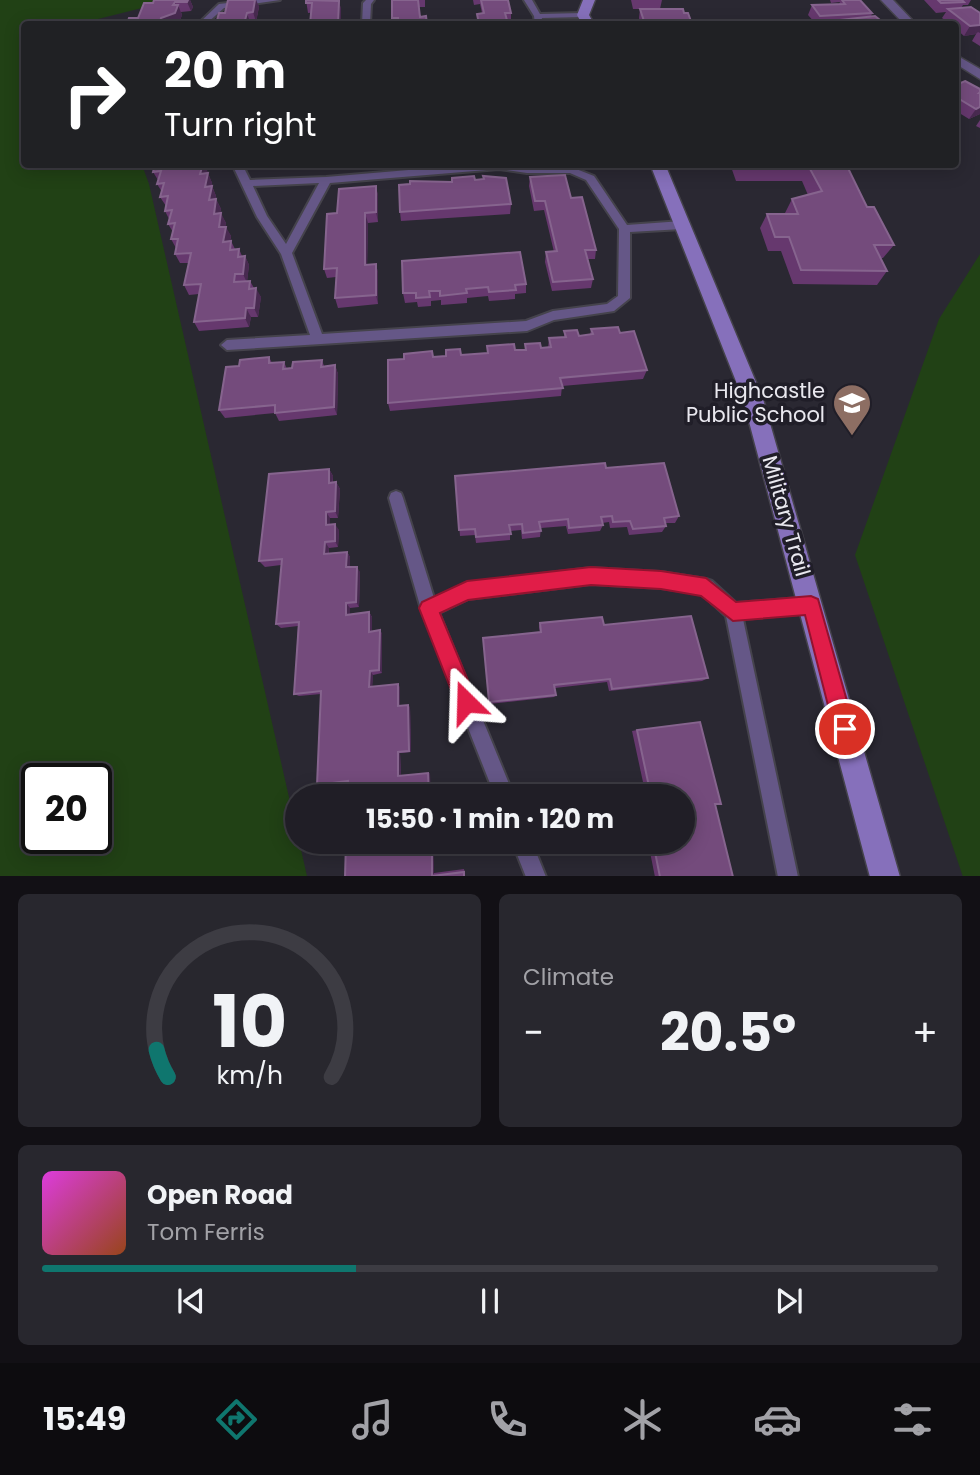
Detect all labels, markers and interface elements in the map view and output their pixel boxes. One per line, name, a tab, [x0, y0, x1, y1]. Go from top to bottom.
text: 20 m	[164, 37, 286, 105]
icon: right	[49, 49, 140, 140]
text: Turn right	[164, 102, 316, 147]
place label: Highcastle Public School	[686, 376, 825, 429]
school or university icon: Highcastle Public School	[831, 382, 873, 437]
street label: Military Trail	[755, 452, 818, 580]
position arrow	[429, 665, 503, 739]
pin	[815, 699, 875, 759]
icon: arrive	[826, 710, 864, 748]
speed limit sign: 20	[21, 763, 112, 854]
text: 15:50 · 1 min · 120 m	[366, 801, 614, 837]
text: Climate	[523, 961, 614, 993]
text: 10	[212, 971, 287, 1072]
text: 20.5°	[660, 996, 796, 1069]
text: −	[523, 1006, 544, 1059]
text: +	[912, 1006, 938, 1059]
text: km/h	[216, 1057, 283, 1092]
text: Open Road	[147, 1177, 293, 1213]
text: Tom Ferris	[147, 1216, 265, 1248]
icon: previous	[172, 1282, 210, 1320]
icon: pause	[471, 1282, 509, 1320]
icon: next	[770, 1282, 808, 1320]
icon: directions	[212, 1395, 261, 1444]
icon: music	[348, 1395, 397, 1444]
icon: phone	[483, 1395, 532, 1444]
icon: climate	[618, 1395, 667, 1444]
icon: car	[753, 1395, 802, 1444]
icon: filters	[888, 1395, 937, 1444]
text: 15:49	[43, 1396, 126, 1441]

